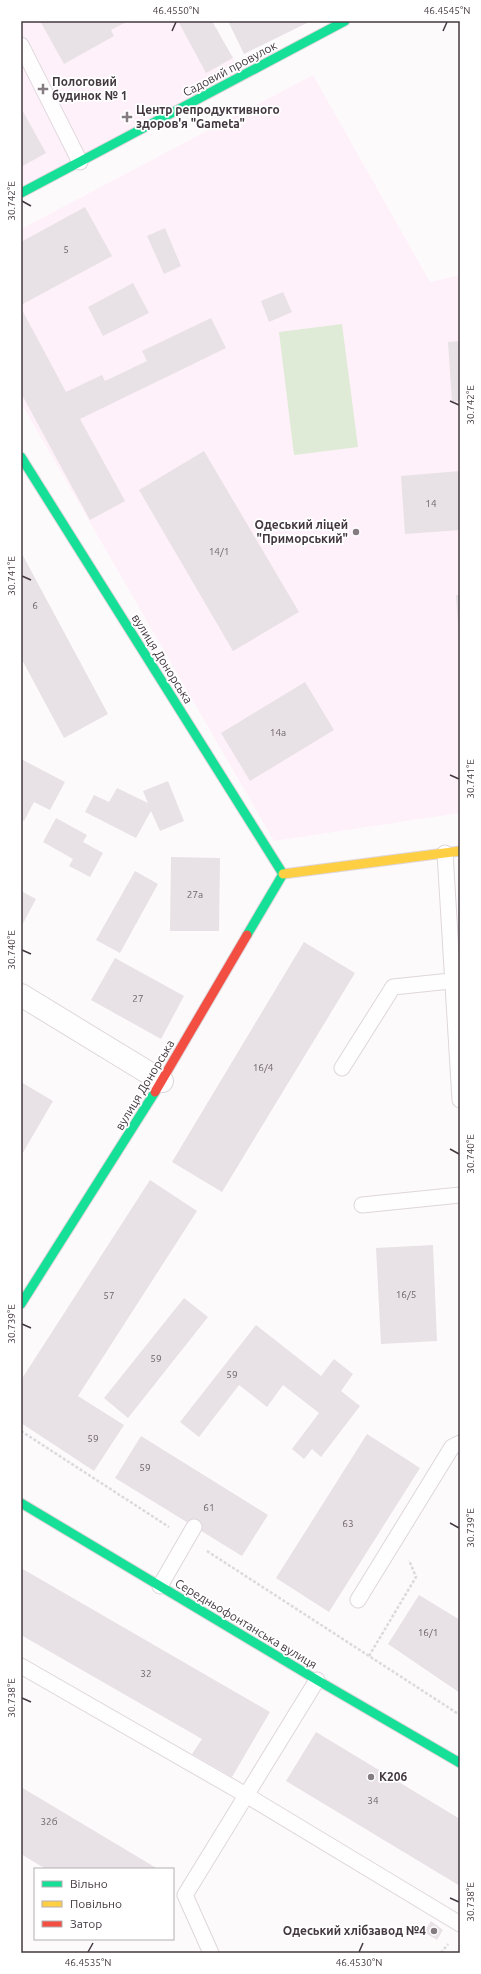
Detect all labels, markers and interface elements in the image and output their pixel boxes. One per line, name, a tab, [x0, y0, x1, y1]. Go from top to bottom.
text: 46.4550°N	[153, 5, 199, 16]
text: 46.4545°N	[424, 5, 470, 16]
street label: Садовий провулок	[181, 38, 279, 99]
place label: Пологовий будинок № 1	[52, 75, 127, 102]
marker: Пологовий будинок № 1	[37, 83, 49, 95]
place label: Центр репродуктивного здоров'я "Gameta"	[136, 103, 280, 130]
marker: Центр репродуктивного здоров'я "Gameta"	[121, 111, 133, 123]
text: 30.742°E	[6, 181, 17, 221]
house number: 5	[63, 244, 69, 255]
text: 30.742°E	[465, 385, 476, 425]
house number: 14	[425, 498, 437, 509]
place label: Одеський ліцей "Приморський"	[255, 518, 348, 545]
marker: Одеський ліцей "Приморський"	[351, 527, 361, 537]
house number: 14/1	[209, 546, 229, 557]
text: 30.741°E	[6, 556, 17, 596]
house number: 6	[32, 600, 38, 611]
street label: вулиця Донорська	[130, 612, 195, 706]
house number: 14а	[270, 727, 286, 738]
text: 30.741°E	[465, 759, 476, 799]
house number: 27а	[187, 889, 203, 900]
text: 30.740°E	[6, 930, 17, 970]
house number: 27	[132, 993, 144, 1004]
street label: вулиця Донорська	[112, 1037, 177, 1132]
house number: 16/4	[253, 1062, 274, 1073]
text: 30.740°E	[465, 1134, 476, 1174]
house number: 16/5	[396, 1289, 416, 1300]
house number: 57	[103, 1290, 115, 1301]
text: 30.739°E	[6, 1304, 17, 1344]
house number: 59	[150, 1353, 162, 1364]
house number: 59	[226, 1369, 238, 1380]
house number: 59	[87, 1433, 99, 1444]
house number: 59	[139, 1462, 151, 1473]
house number: 61	[203, 1502, 215, 1513]
text: 30.739°E	[465, 1508, 476, 1548]
house number: 63	[342, 1518, 354, 1529]
street label: Середньофонтанська вулиця	[173, 1576, 320, 1671]
house number: 16/1	[418, 1627, 438, 1638]
house number: 32	[140, 1668, 152, 1679]
text: 30.738°E	[6, 1678, 17, 1718]
place label: К206	[379, 1770, 408, 1783]
marker: К206	[366, 1772, 376, 1782]
house number: 34	[367, 1795, 379, 1806]
house number: 32б	[40, 1816, 58, 1827]
legend	[34, 1868, 174, 1940]
text: Вільно	[70, 1877, 108, 1890]
text: 30.738°E	[465, 1882, 476, 1922]
text: Повільно	[70, 1897, 122, 1910]
text: Затор	[70, 1917, 102, 1930]
place label: Одеський хлібзавод №4	[283, 1924, 426, 1937]
marker: Одеський хлібзавод №4	[429, 1926, 439, 1936]
text: 46.4535°N	[65, 1957, 111, 1968]
text: 46.4530°N	[336, 1957, 382, 1968]

